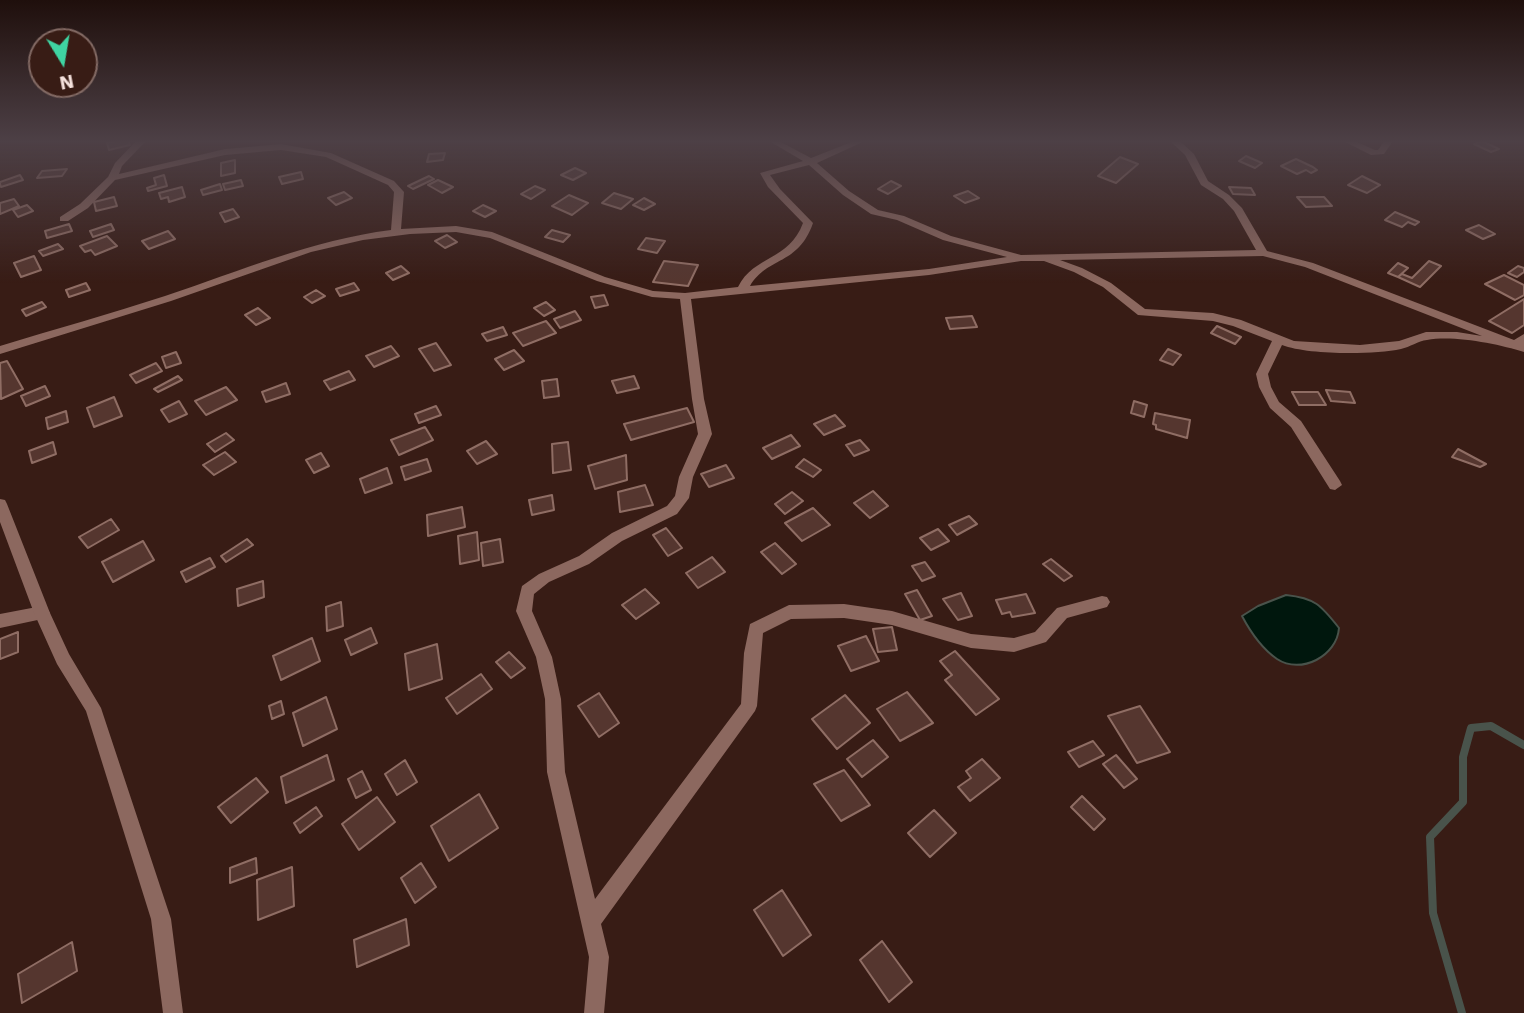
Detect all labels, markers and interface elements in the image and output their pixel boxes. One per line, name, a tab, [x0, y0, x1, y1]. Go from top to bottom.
north arrow	[28, 28, 98, 98]
text: N	[58, 70, 76, 95]

